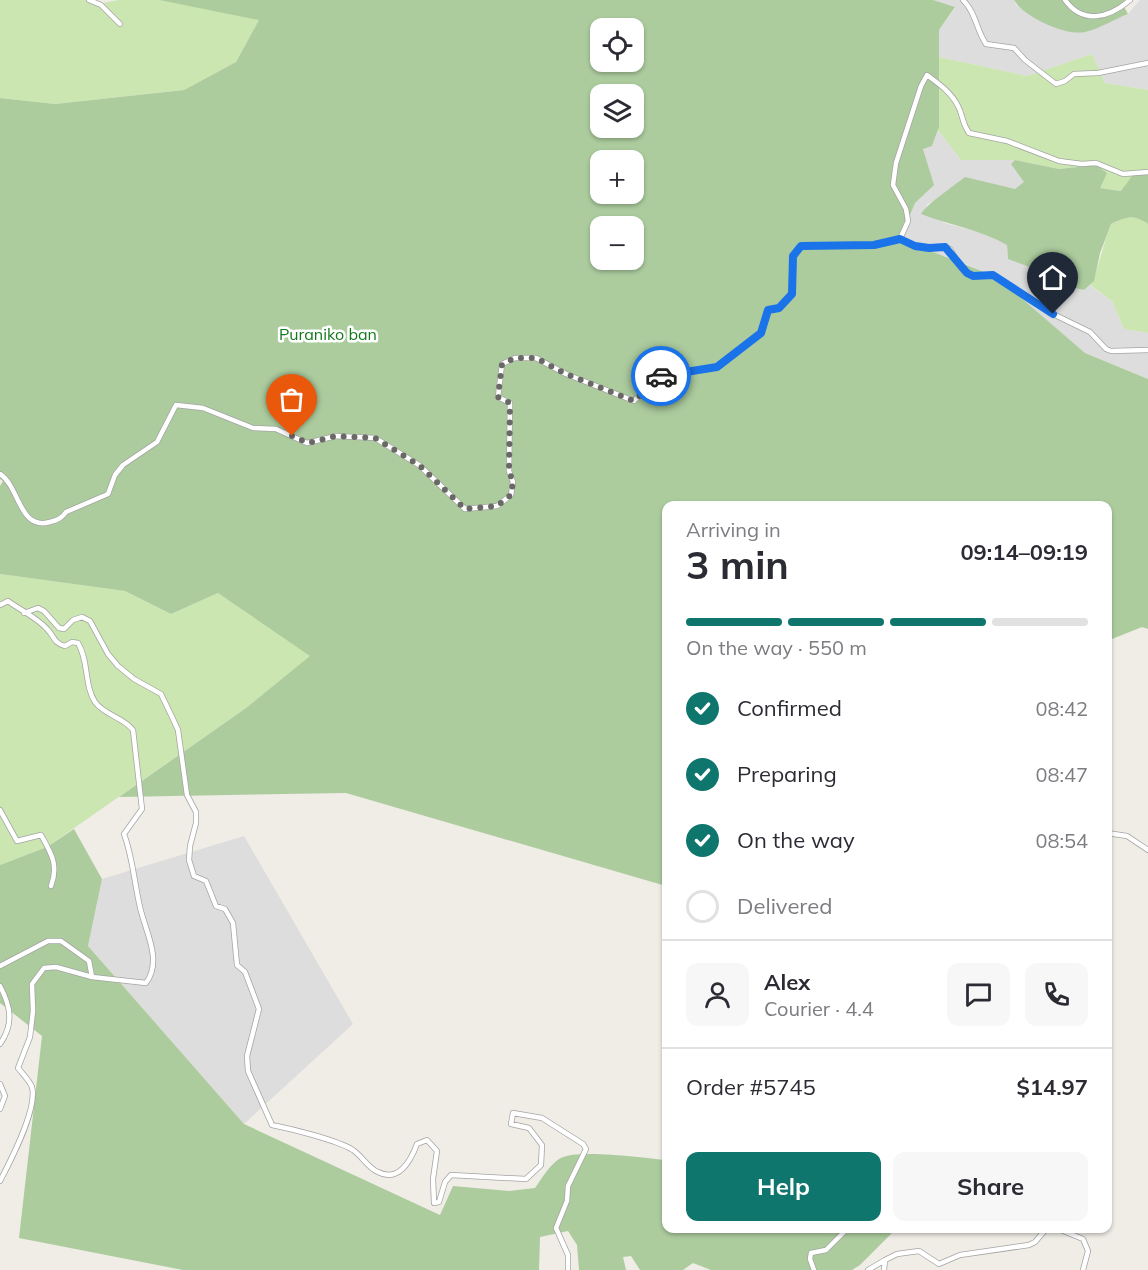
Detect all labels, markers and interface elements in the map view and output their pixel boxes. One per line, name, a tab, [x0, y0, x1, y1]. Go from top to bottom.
map controls	[590, 18, 644, 270]
button: locate	[590, 18, 644, 72]
button: layers	[590, 84, 644, 138]
button: +	[590, 150, 644, 204]
button: −	[590, 216, 644, 270]
pin	[1027, 252, 1078, 314]
icon: home	[1036, 261, 1069, 294]
park label: Puraniko ban	[279, 324, 377, 344]
courier	[631, 346, 691, 406]
icon: car	[645, 360, 678, 393]
pin	[266, 374, 317, 436]
icon: bag	[275, 383, 308, 416]
text: Arriving in	[686, 517, 781, 542]
text: 09:14–09:19	[960, 538, 1088, 566]
text: 3 min	[686, 540, 789, 589]
text: On the way · 550 m	[686, 635, 867, 660]
icon: check	[686, 692, 719, 725]
text: Confirmed	[737, 694, 842, 722]
text: 08:42	[1035, 696, 1088, 721]
icon: check	[686, 758, 719, 791]
text: Preparing	[737, 760, 837, 788]
text: 08:47	[1035, 762, 1088, 787]
icon: check	[686, 824, 719, 857]
text: On the way	[737, 826, 855, 854]
text: 08:54	[1035, 828, 1088, 853]
text: Delivered	[737, 892, 832, 920]
button: person	[686, 963, 749, 1026]
button: chat	[947, 963, 1010, 1026]
button: phone	[1025, 963, 1088, 1026]
text: Alex	[764, 968, 810, 996]
text: Courier · 4.4	[764, 996, 874, 1021]
text: Order #5745	[686, 1073, 816, 1101]
text: $14.97	[1017, 1073, 1088, 1101]
button: Help	[686, 1152, 881, 1221]
button: Share	[893, 1152, 1088, 1221]

